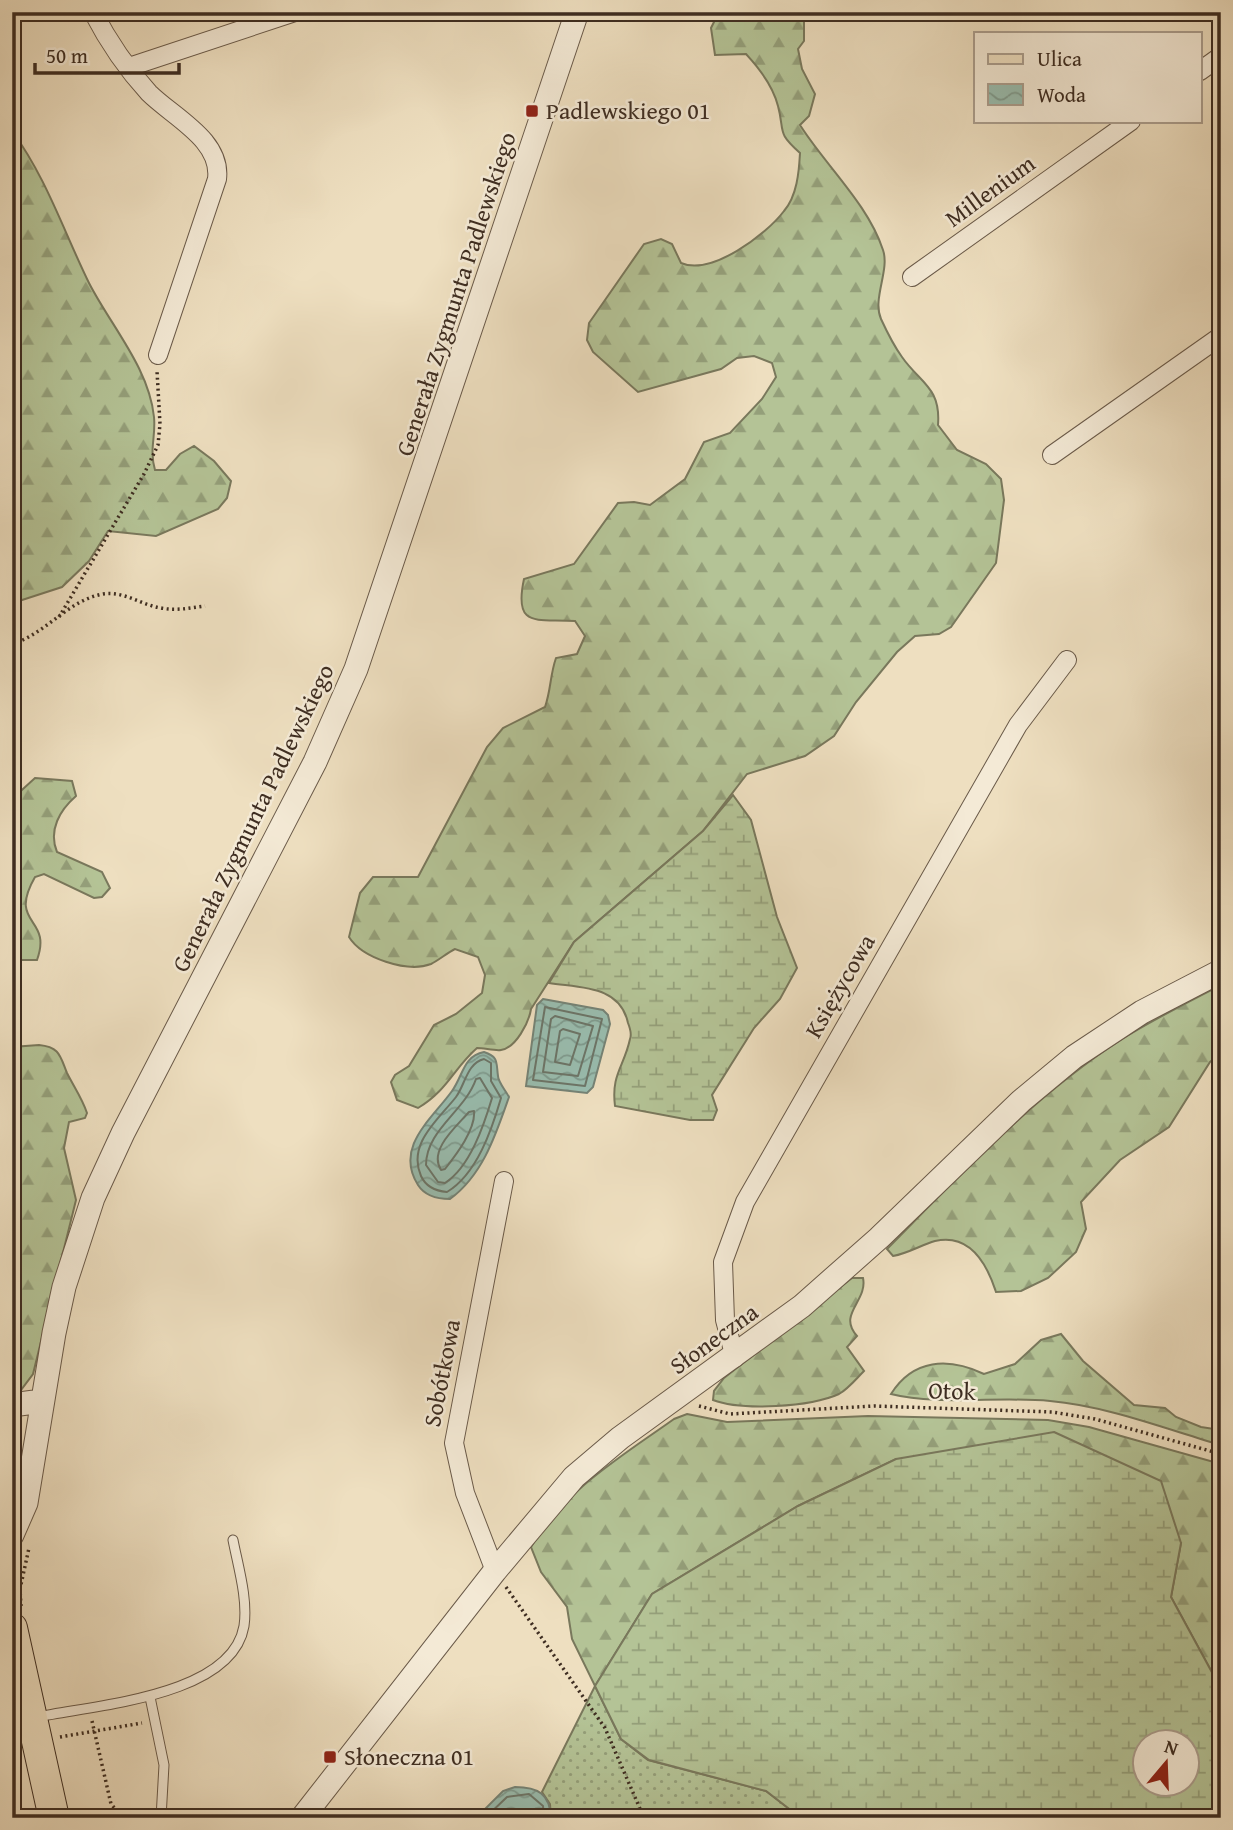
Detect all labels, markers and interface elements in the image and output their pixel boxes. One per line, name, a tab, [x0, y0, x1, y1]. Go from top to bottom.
scale bar	[35, 32, 178, 76]
legend	[974, 32, 1202, 122]
text: 50 m	[46, 40, 88, 71]
text: Ulica	[1037, 43, 1082, 74]
text: Woda	[1037, 79, 1086, 110]
place label: Padlewskiego 01	[546, 93, 710, 128]
marker: Padlewskiego 01	[524, 103, 540, 119]
street label: Generała Zygmunta Padlewskiego	[387, 127, 524, 460]
street label: Millenium	[937, 146, 1042, 235]
street label: Generała Zygmunta Padlewskiego	[163, 658, 342, 978]
street label: Księżycowa	[796, 927, 884, 1044]
street label: Słoneczna	[662, 1294, 766, 1383]
street label: Sobótkowa	[414, 1316, 469, 1430]
street label: Otok	[928, 1372, 977, 1409]
north arrow	[1132, 1728, 1202, 1798]
text: N	[1161, 1732, 1182, 1762]
place label: Słoneczna 01	[344, 1739, 474, 1774]
marker: Słoneczna 01	[322, 1749, 338, 1765]

